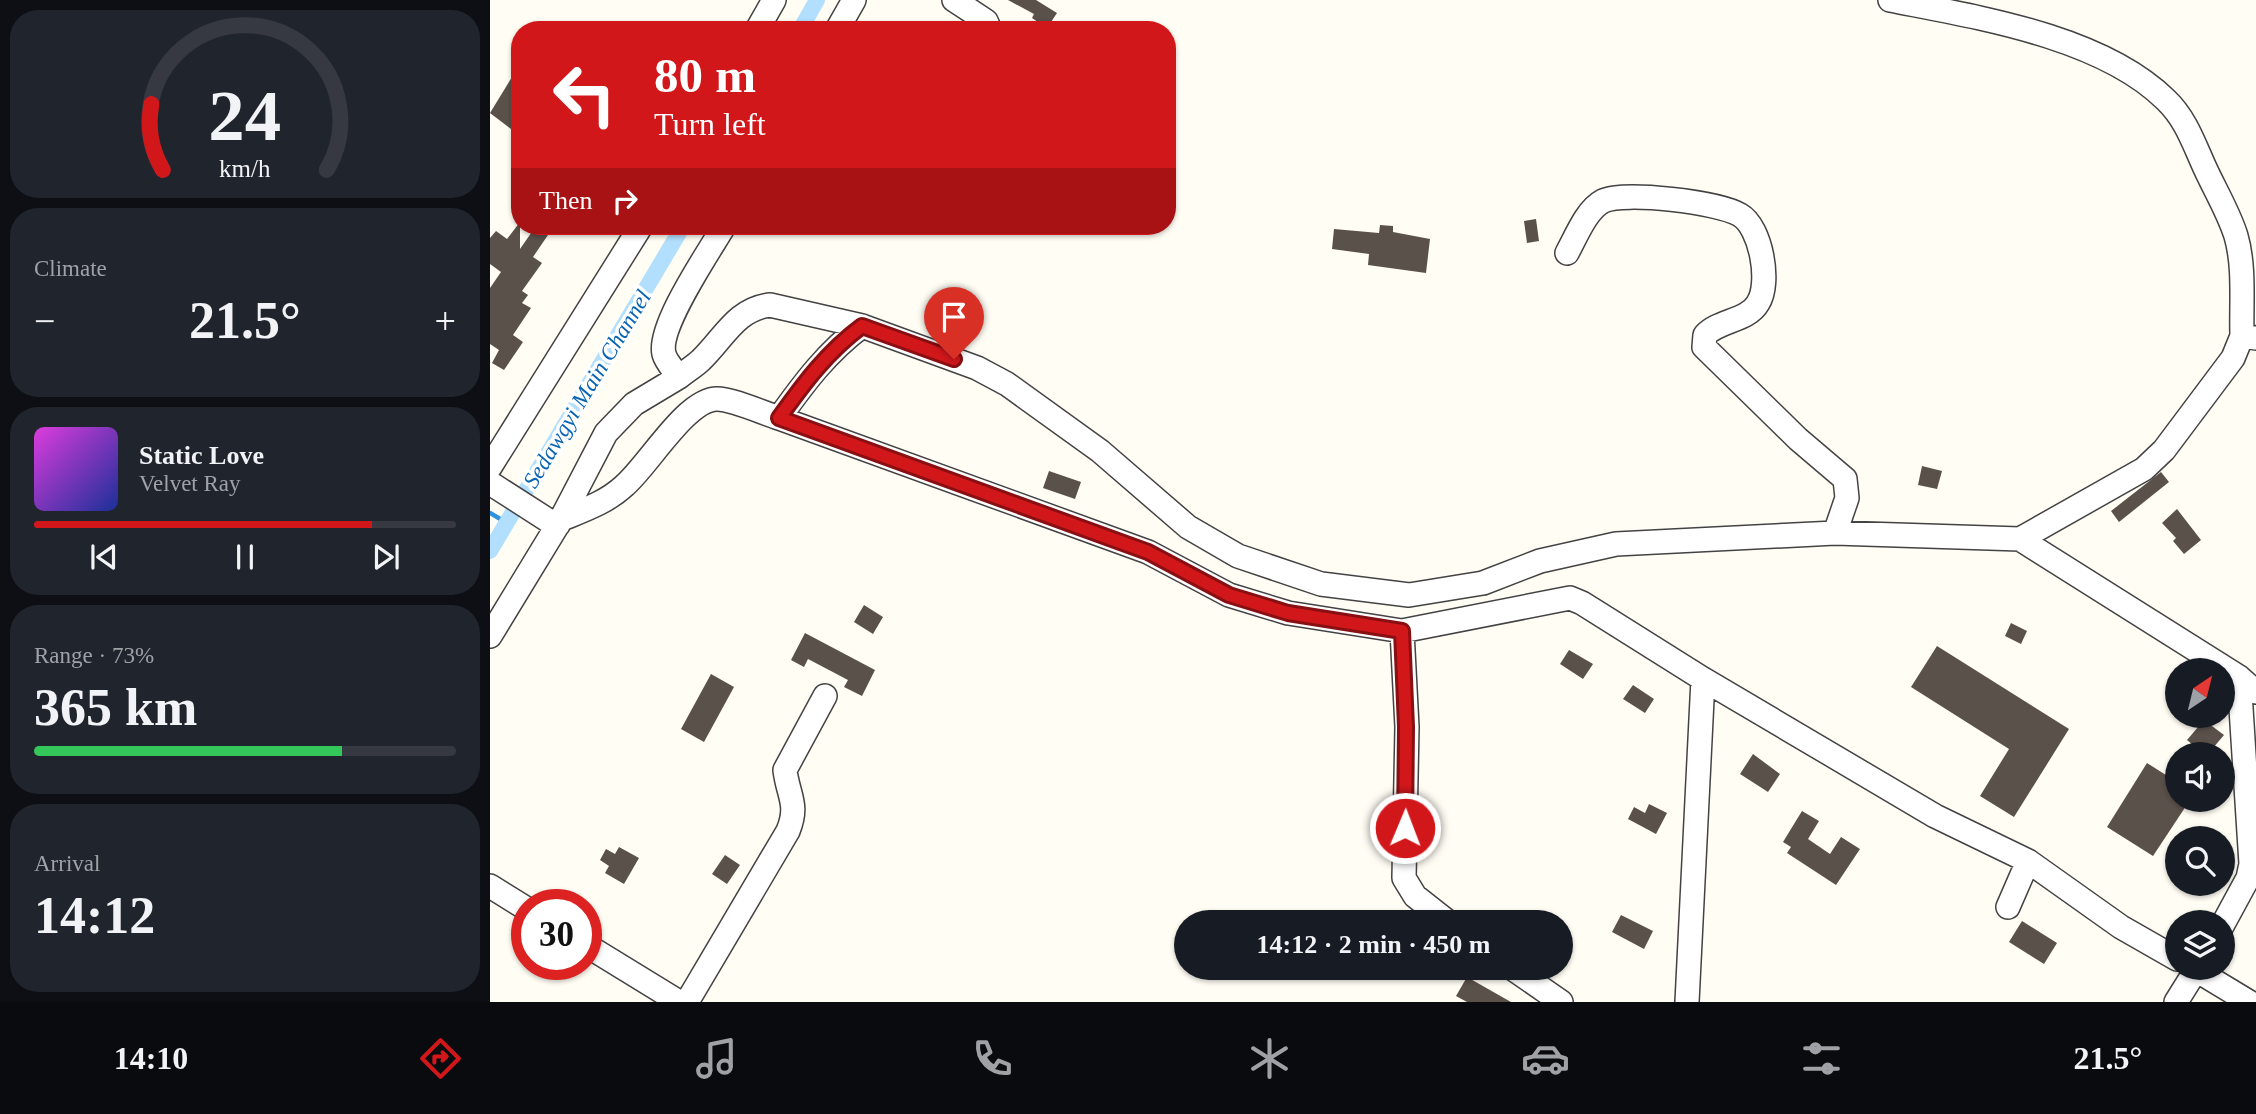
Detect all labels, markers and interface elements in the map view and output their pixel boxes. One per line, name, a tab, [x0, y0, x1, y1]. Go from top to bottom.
text: 80 m	[654, 48, 756, 103]
icon: left	[539, 49, 630, 140]
text: 24	[209, 76, 281, 157]
text: Turn left	[654, 106, 766, 142]
text: km/h	[219, 155, 271, 182]
icon: right	[606, 182, 644, 220]
text: Then	[539, 186, 592, 215]
text: Climate	[34, 256, 107, 281]
water label: Sedawgyi Main Channel	[518, 286, 656, 492]
pin	[924, 287, 984, 359]
text: 21.5°	[189, 292, 301, 349]
icon: arrive	[935, 298, 973, 336]
text: −	[34, 300, 55, 342]
text: +	[435, 300, 456, 342]
text: Static Love	[139, 441, 264, 470]
text: Velvet Ray	[139, 471, 241, 496]
icon: previous	[85, 538, 123, 576]
icon: pause	[226, 538, 264, 576]
icon: next	[367, 538, 405, 576]
text: Range · 73%	[34, 643, 154, 668]
north arrow	[2165, 658, 2235, 728]
map controls	[2165, 658, 2235, 980]
text: 365 km	[34, 679, 197, 736]
button: sound	[2165, 742, 2235, 812]
position arrow	[1368, 791, 1442, 865]
button: search	[2165, 826, 2235, 896]
text: Arrival	[34, 851, 100, 876]
text: 14:12	[34, 887, 155, 944]
speed limit sign: 30	[511, 889, 602, 980]
button: layers	[2165, 910, 2235, 980]
text: 14:12 · 2 min · 450 m	[1257, 930, 1491, 959]
icon: directions	[416, 1034, 465, 1083]
icon: music	[692, 1034, 741, 1083]
icon: phone	[968, 1034, 1017, 1083]
icon: climate	[1245, 1034, 1294, 1083]
icon: car	[1521, 1034, 1570, 1083]
icon: filters	[1797, 1034, 1846, 1083]
text: 14:10	[114, 1040, 188, 1076]
text: 21.5°	[2074, 1040, 2142, 1076]

